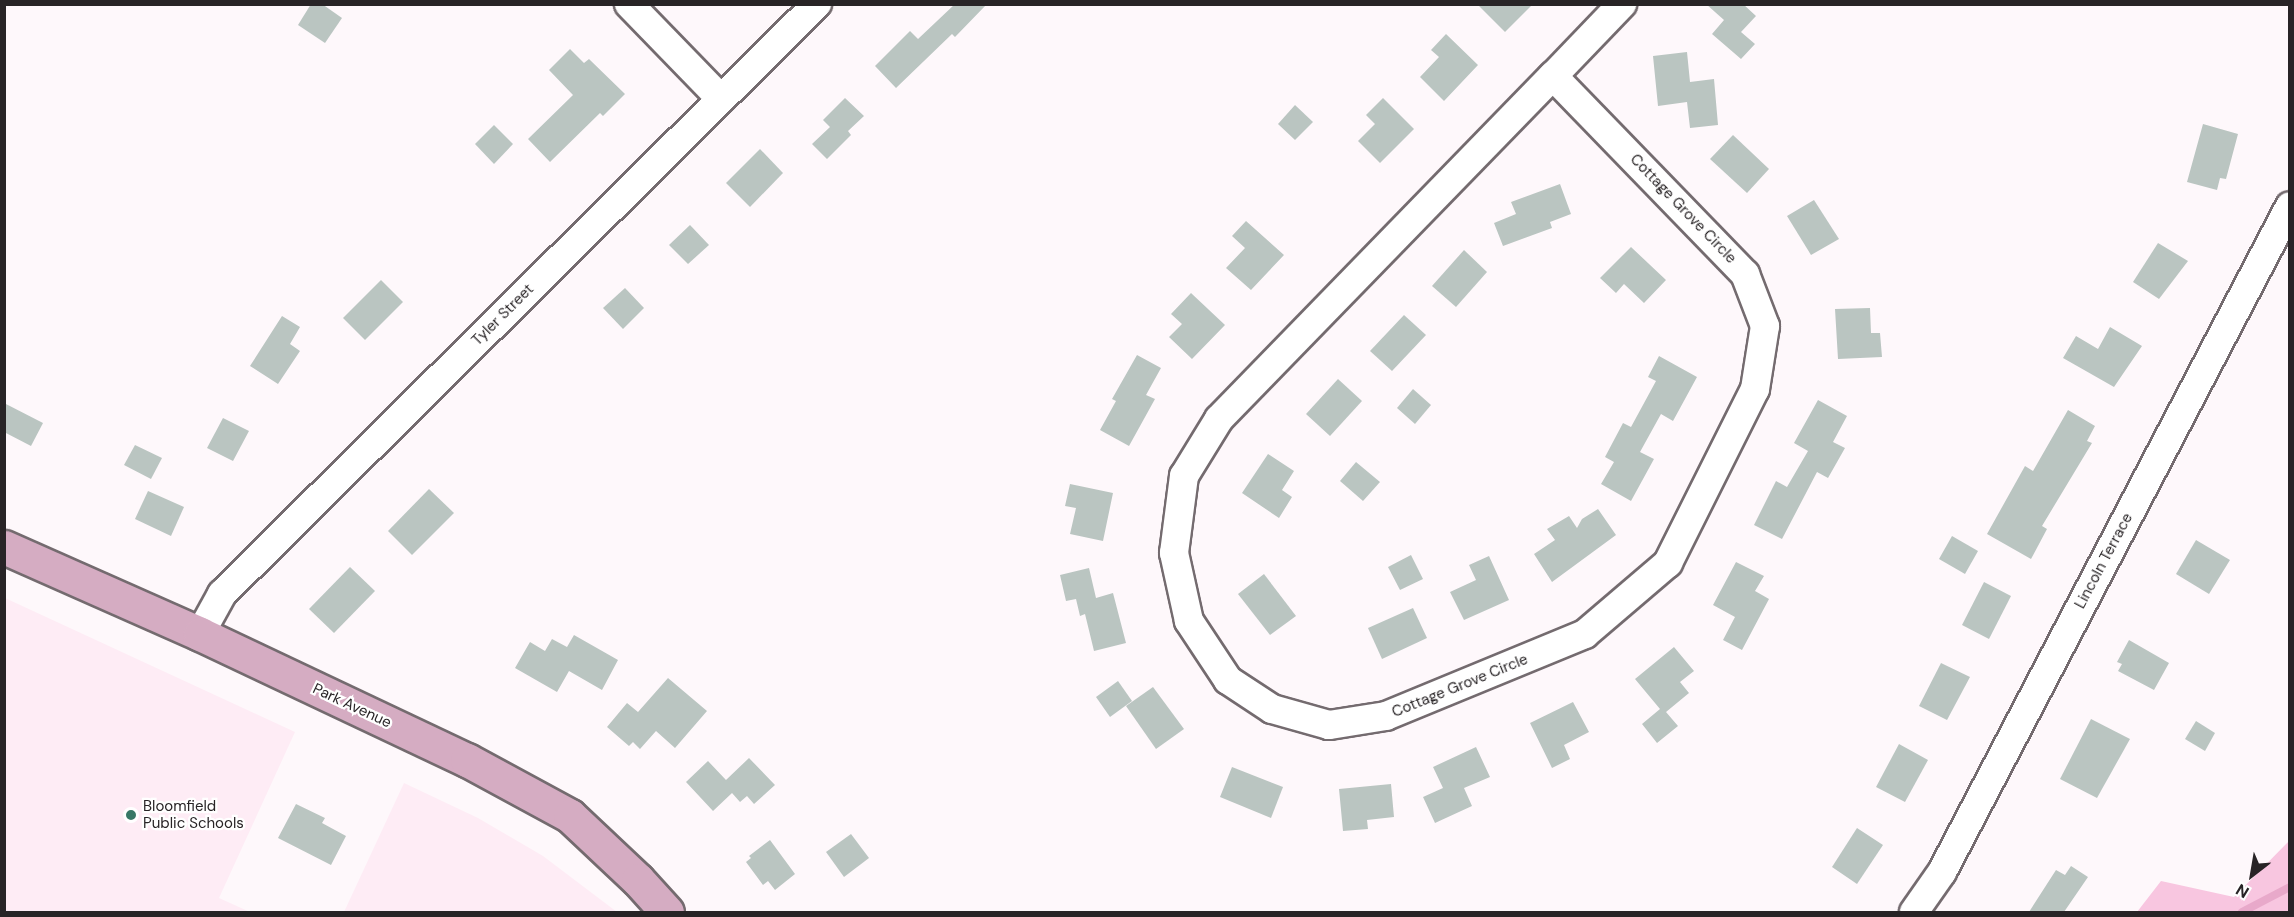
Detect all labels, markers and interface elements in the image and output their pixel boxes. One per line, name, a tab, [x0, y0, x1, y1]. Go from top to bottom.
street label: Cottage Grove Circle	[1626, 151, 1740, 267]
street label: Tyler Street	[468, 280, 538, 350]
street label: Lincoln Terrace	[2071, 510, 2137, 612]
street label: Cottage Grove Circle	[1389, 650, 1531, 722]
street label: Park Avenue	[310, 680, 394, 732]
place label: Bloomfield Public Schools	[143, 797, 244, 832]
marker: Bloomfield Public Schools	[124, 808, 138, 822]
north arrow	[2222, 845, 2282, 905]
text: N	[2232, 879, 2253, 903]

